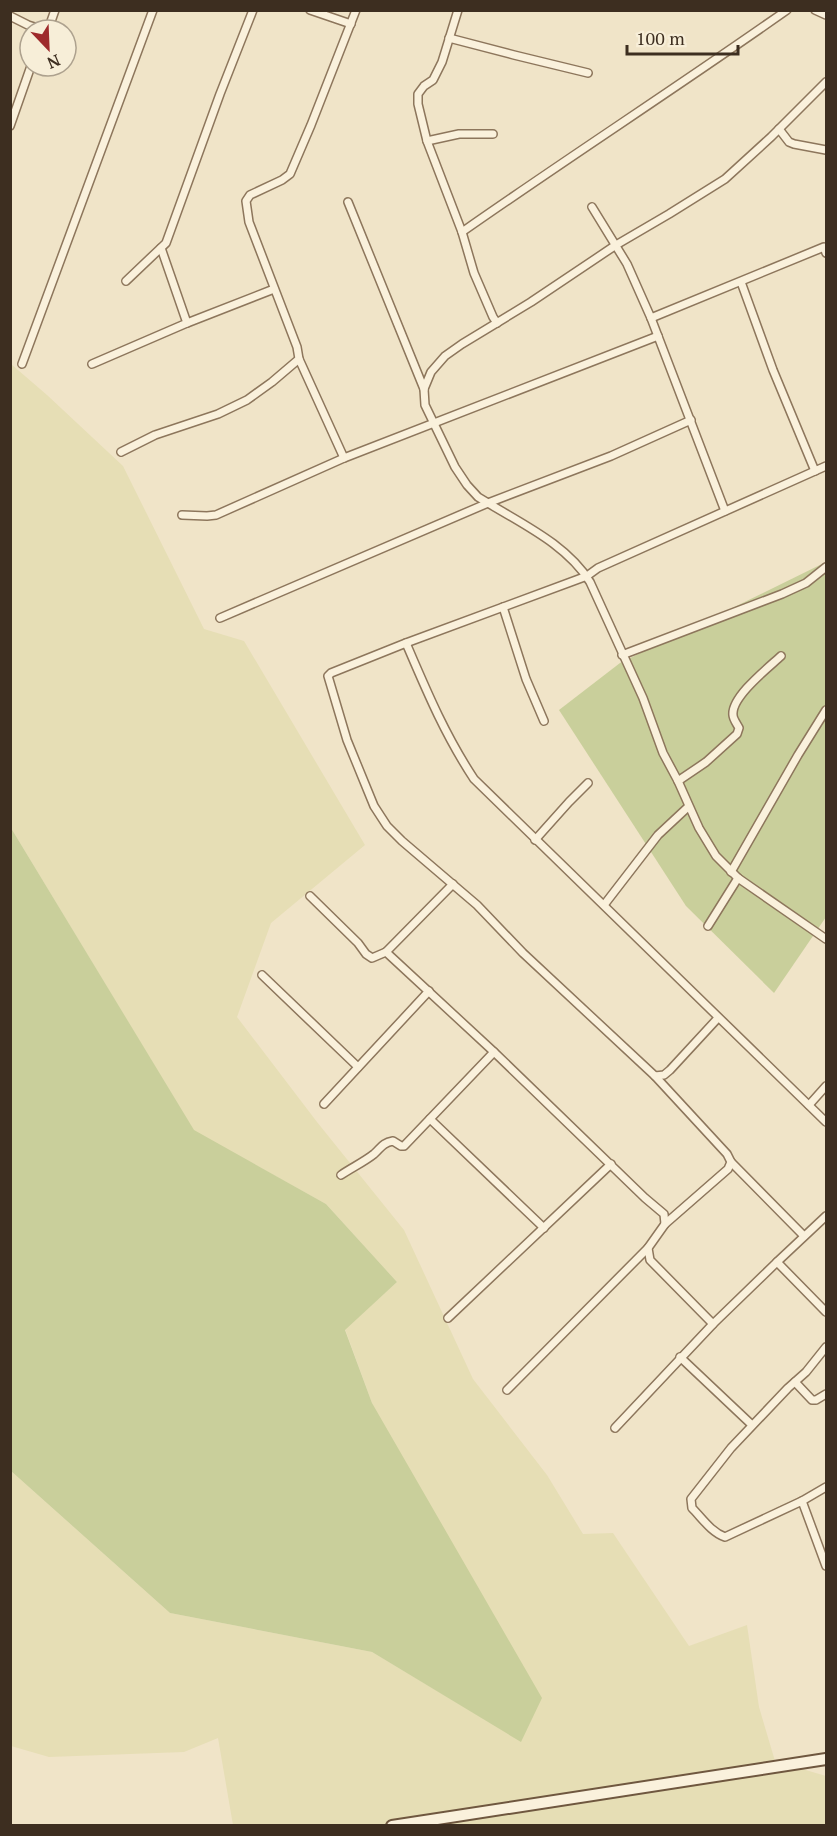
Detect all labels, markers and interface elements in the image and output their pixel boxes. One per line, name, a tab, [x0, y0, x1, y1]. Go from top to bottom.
north arrow	[18, 18, 78, 78]
scale bar	[627, 18, 738, 56]
text: 100 m	[636, 26, 685, 50]
text: N	[44, 49, 64, 74]

